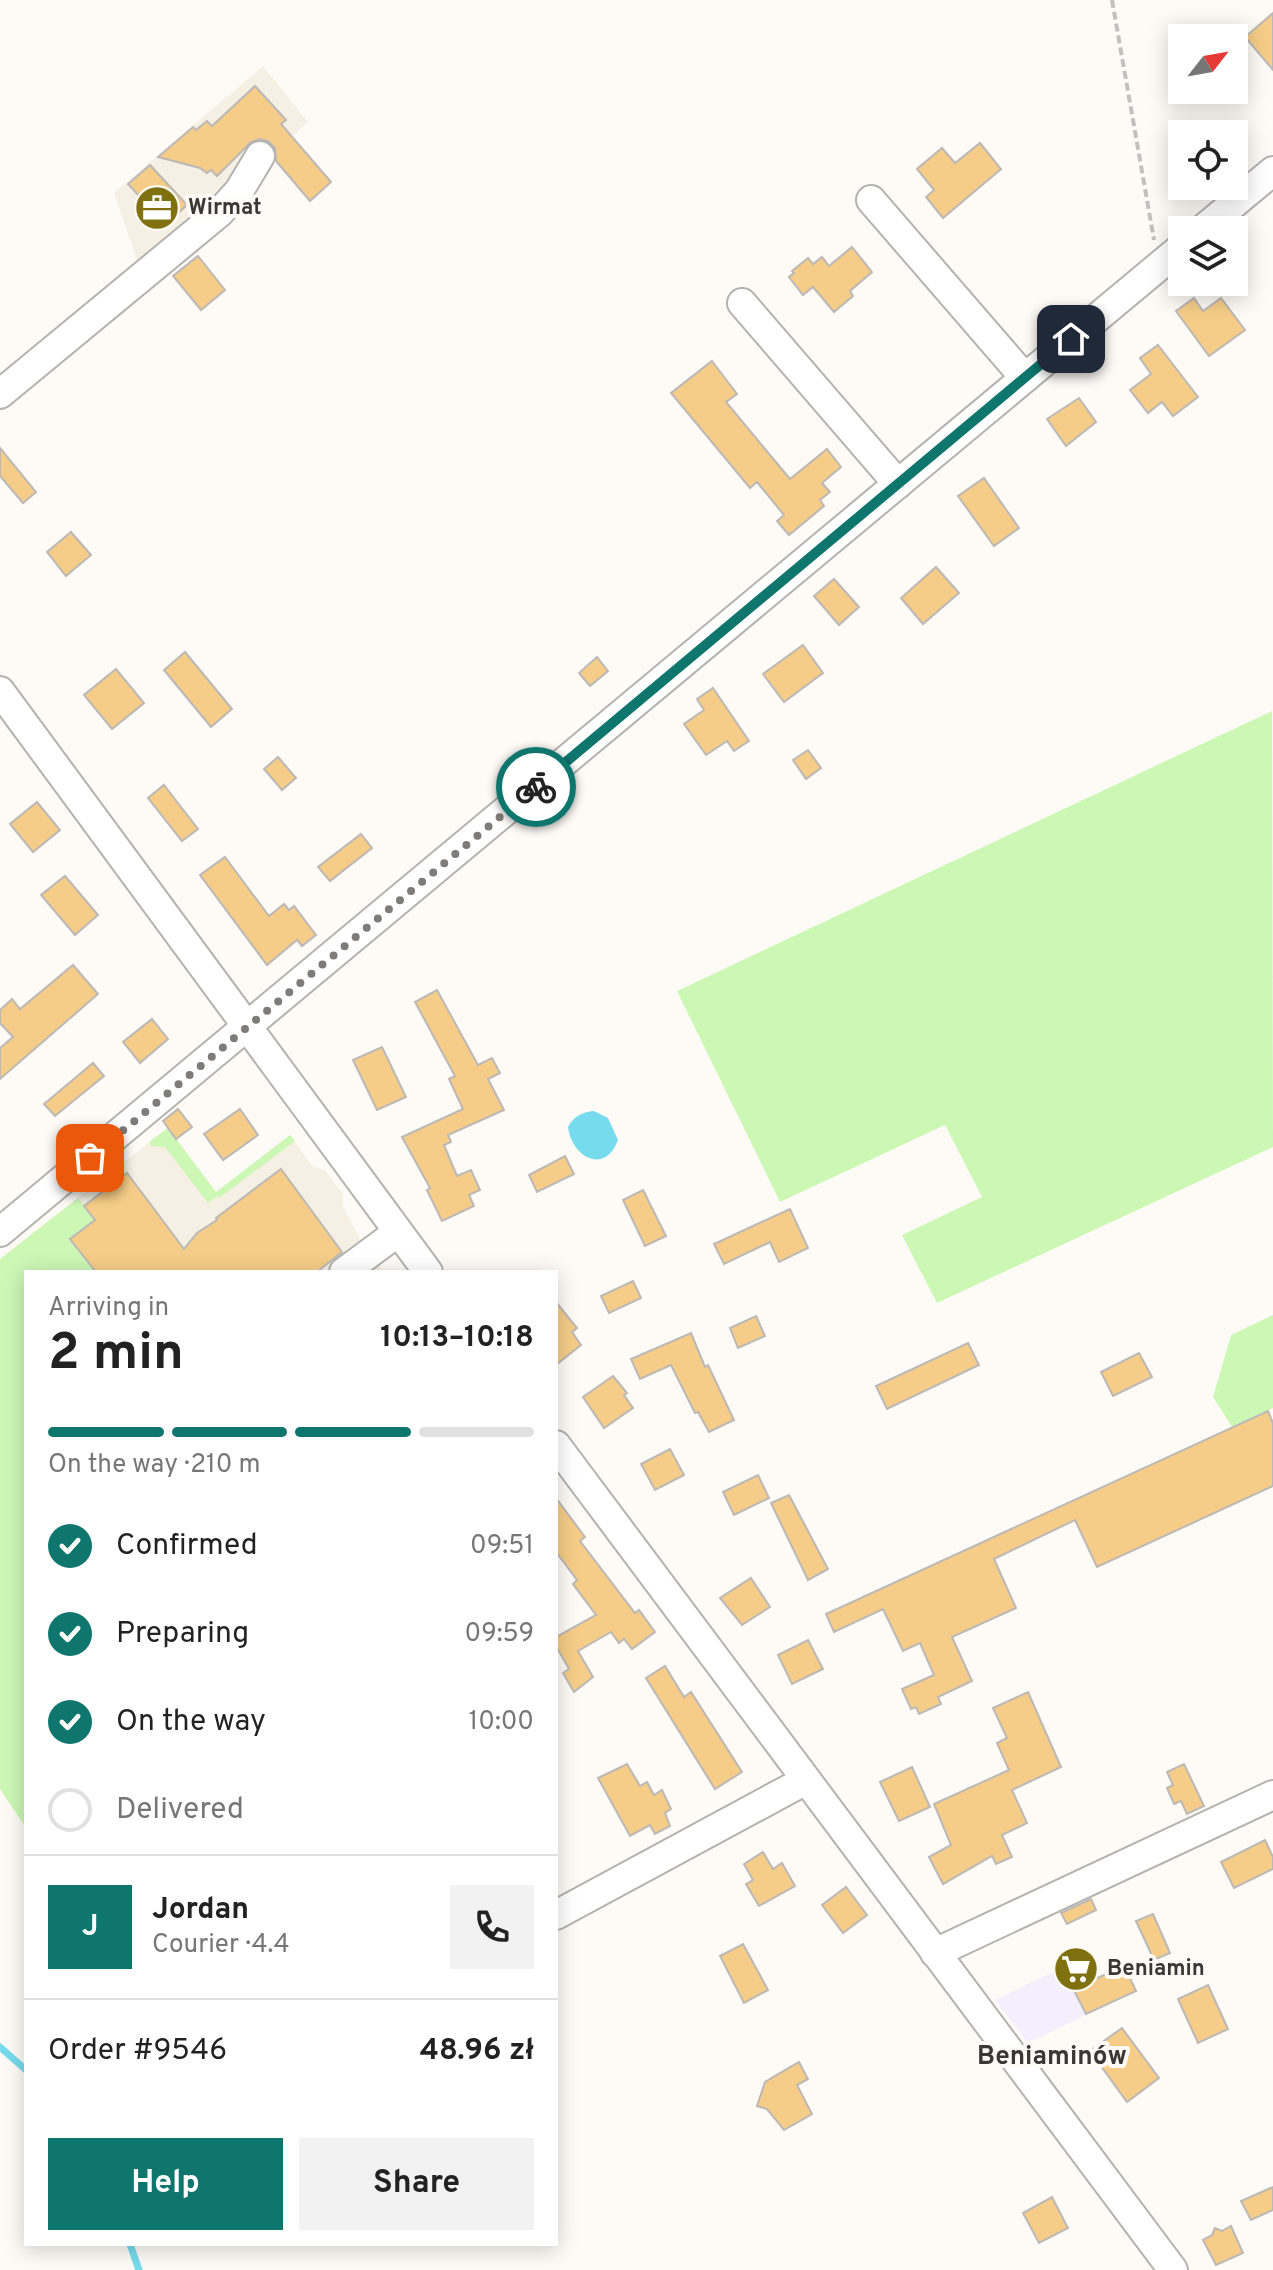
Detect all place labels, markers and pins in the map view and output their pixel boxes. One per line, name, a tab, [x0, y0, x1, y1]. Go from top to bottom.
office icon: Wirmat	[133, 184, 181, 232]
place label: Wirmat	[188, 195, 262, 222]
pin	[1037, 305, 1105, 373]
pin	[56, 1124, 124, 1192]
supermarket icon: Beniamin	[1052, 1945, 1100, 1993]
place label: Beniamin	[1107, 1956, 1205, 1983]

